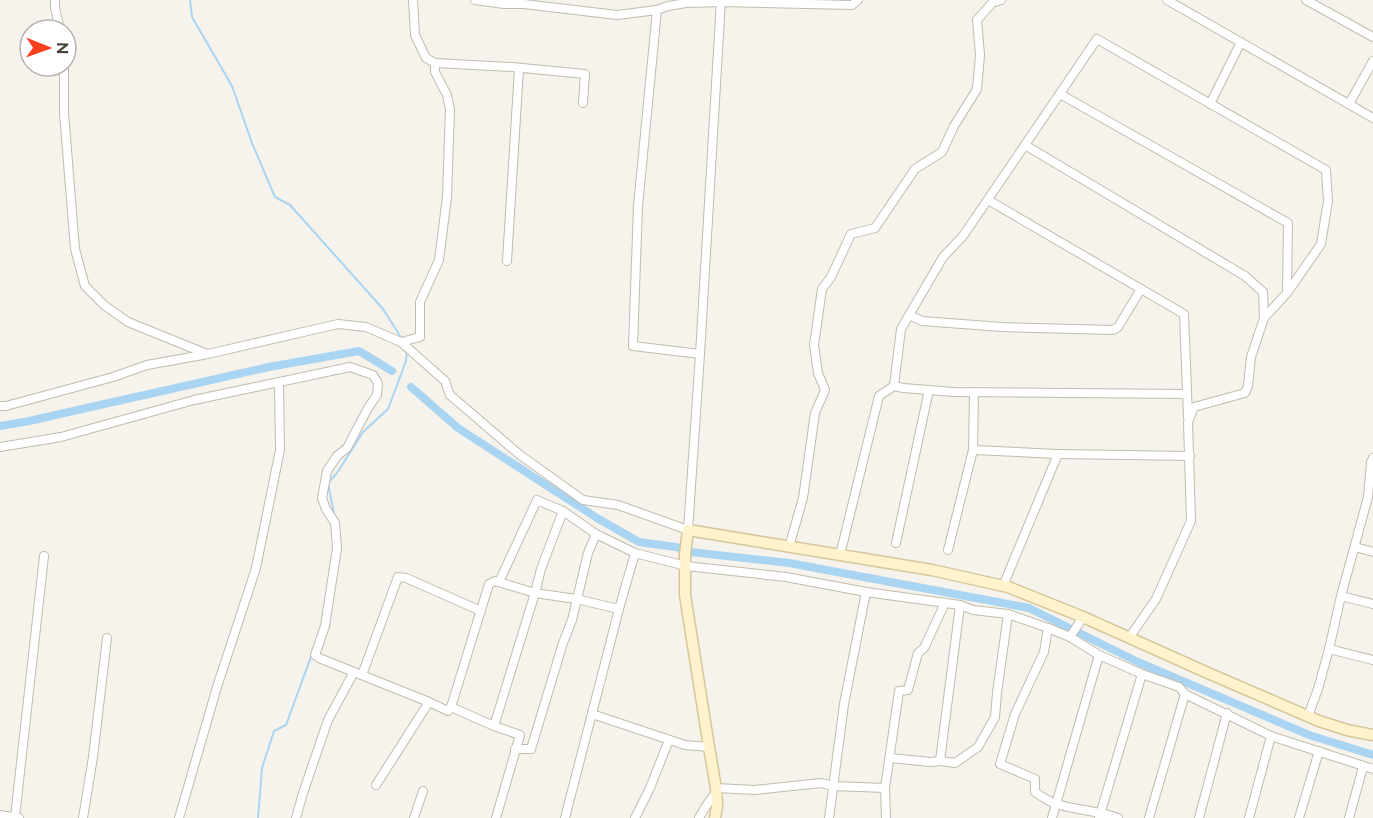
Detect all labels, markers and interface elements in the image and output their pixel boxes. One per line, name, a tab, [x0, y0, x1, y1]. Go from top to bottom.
north arrow	[18, 18, 78, 78]
text: N	[53, 42, 72, 55]

